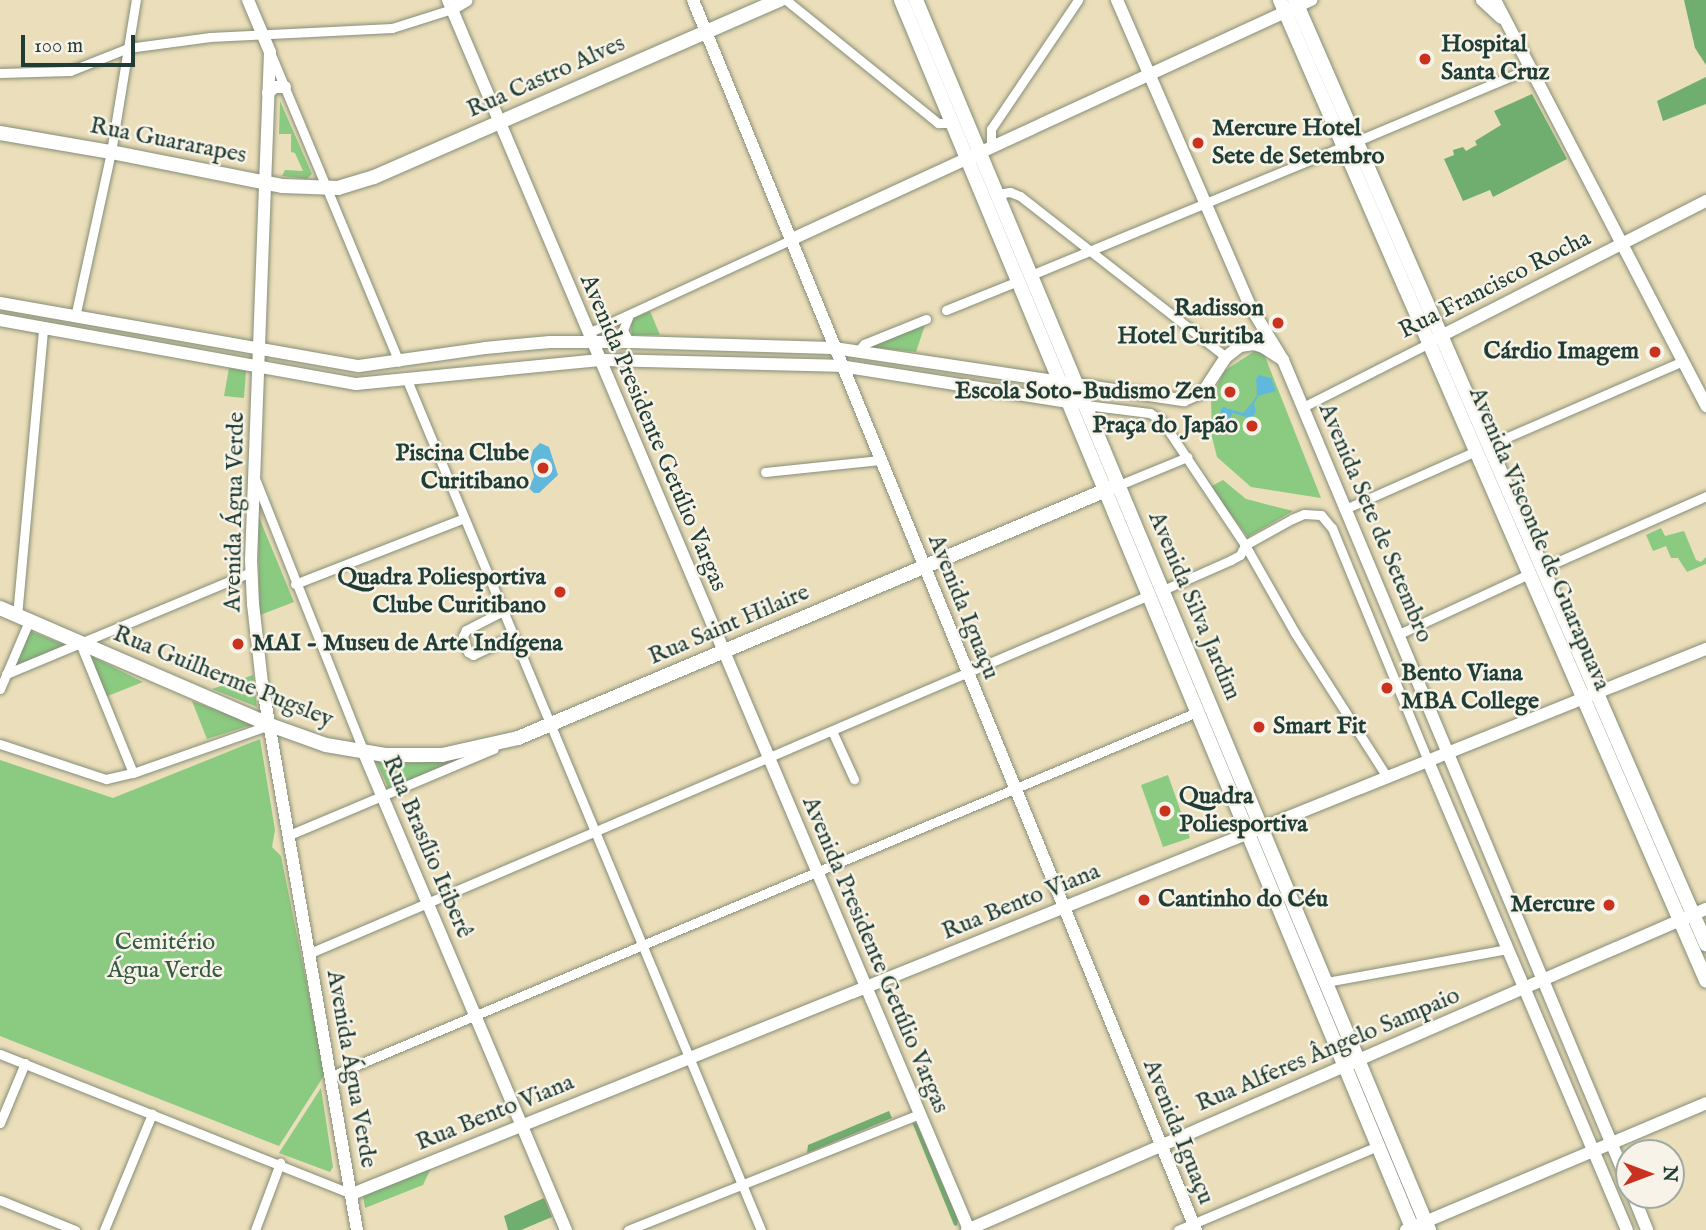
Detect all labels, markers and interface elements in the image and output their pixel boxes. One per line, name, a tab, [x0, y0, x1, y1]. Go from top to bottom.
scale bar	[24, 21, 138, 65]
street label: Rua Castro Alves	[463, 29, 629, 125]
place label: Hospital Santa Cruz	[1441, 31, 1550, 87]
text: 100 m	[34, 33, 83, 60]
marker: Hospital Santa Cruz	[1415, 49, 1435, 69]
street label: Rua Guararapes	[87, 112, 249, 170]
place label: Mercure Hotel Sete de Setembro	[1212, 115, 1384, 171]
marker: Mercure Hotel Sete de Setembro	[1190, 135, 1206, 151]
street label: Rua Francisco Rocha	[1394, 224, 1596, 346]
street label: Avenida Presidente Getúlio Vargas	[573, 270, 733, 596]
place label: Radisson Hotel Curitiba	[1117, 295, 1264, 351]
marker: Radisson Hotel Curitiba	[1270, 315, 1286, 331]
place label: Cárdio Imagem	[1484, 338, 1639, 366]
marker: Cárdio Imagem	[1645, 342, 1665, 362]
place label: Escola Soto-Budismo Zen	[955, 378, 1216, 406]
street label: Avenida Visconde de Guarapuava	[1462, 383, 1616, 695]
marker: Escola Soto-Budismo Zen	[1222, 384, 1238, 400]
street label: Avenida Sete de Setembro	[1312, 399, 1438, 647]
street label: Avenida Água Verde	[219, 412, 251, 612]
place label: Praça do Japão	[1092, 412, 1238, 440]
marker: Praça do Japão	[1244, 418, 1260, 434]
place label: Piscina Clube Curitibano	[395, 440, 529, 496]
marker: Piscina Clube Curitibano	[535, 460, 551, 476]
street label: Avenida Silva Jardim	[1141, 507, 1247, 705]
street label: Avenida Iguaçu	[921, 530, 1005, 684]
place label: Quadra Poliesportiva Clube Curitibano	[338, 564, 546, 620]
street label: Rua Saint Hilaire	[644, 578, 814, 672]
marker: Quadra Poliesportiva Clube Curitibano	[552, 584, 568, 600]
street label: Rua Guilherme Pugsley	[109, 620, 337, 734]
place label: MAI - Museu de Arte Indígena	[252, 630, 563, 658]
marker: MAI - Museu de Arte Indígena	[230, 636, 246, 652]
place label: Bento Viana MBA College	[1401, 660, 1539, 716]
marker: Bento Viana MBA College	[1379, 680, 1395, 696]
place label: Smart Fit	[1273, 713, 1366, 741]
marker: Smart Fit	[1251, 719, 1267, 735]
street label: Rua Brasílio Itiberê	[376, 751, 478, 943]
place label: Quadra Poliesportiva	[1179, 783, 1308, 839]
street label: Avenida Presidente Getúlio Vargas	[795, 792, 955, 1118]
marker: Quadra Poliesportiva	[1157, 803, 1173, 819]
street label: Rua Bento Viana	[938, 857, 1104, 947]
place label: Cantinho do Céu	[1158, 886, 1328, 914]
place label: Mercure	[1510, 891, 1595, 919]
marker: Cantinho do Céu	[1136, 892, 1152, 908]
marker: Mercure	[1601, 897, 1617, 913]
park label: Cemitério Água Verde	[107, 929, 223, 985]
street label: Avenida Água Verde	[319, 968, 383, 1170]
street label: Rua Alferes Ângelo Sampaio	[1192, 981, 1464, 1119]
street label: Avenida Iguaçu	[1136, 1055, 1220, 1209]
street label: Rua Bento Viana	[412, 1068, 578, 1158]
north arrow	[1615, 1139, 1685, 1209]
text: N	[1657, 1166, 1681, 1182]

